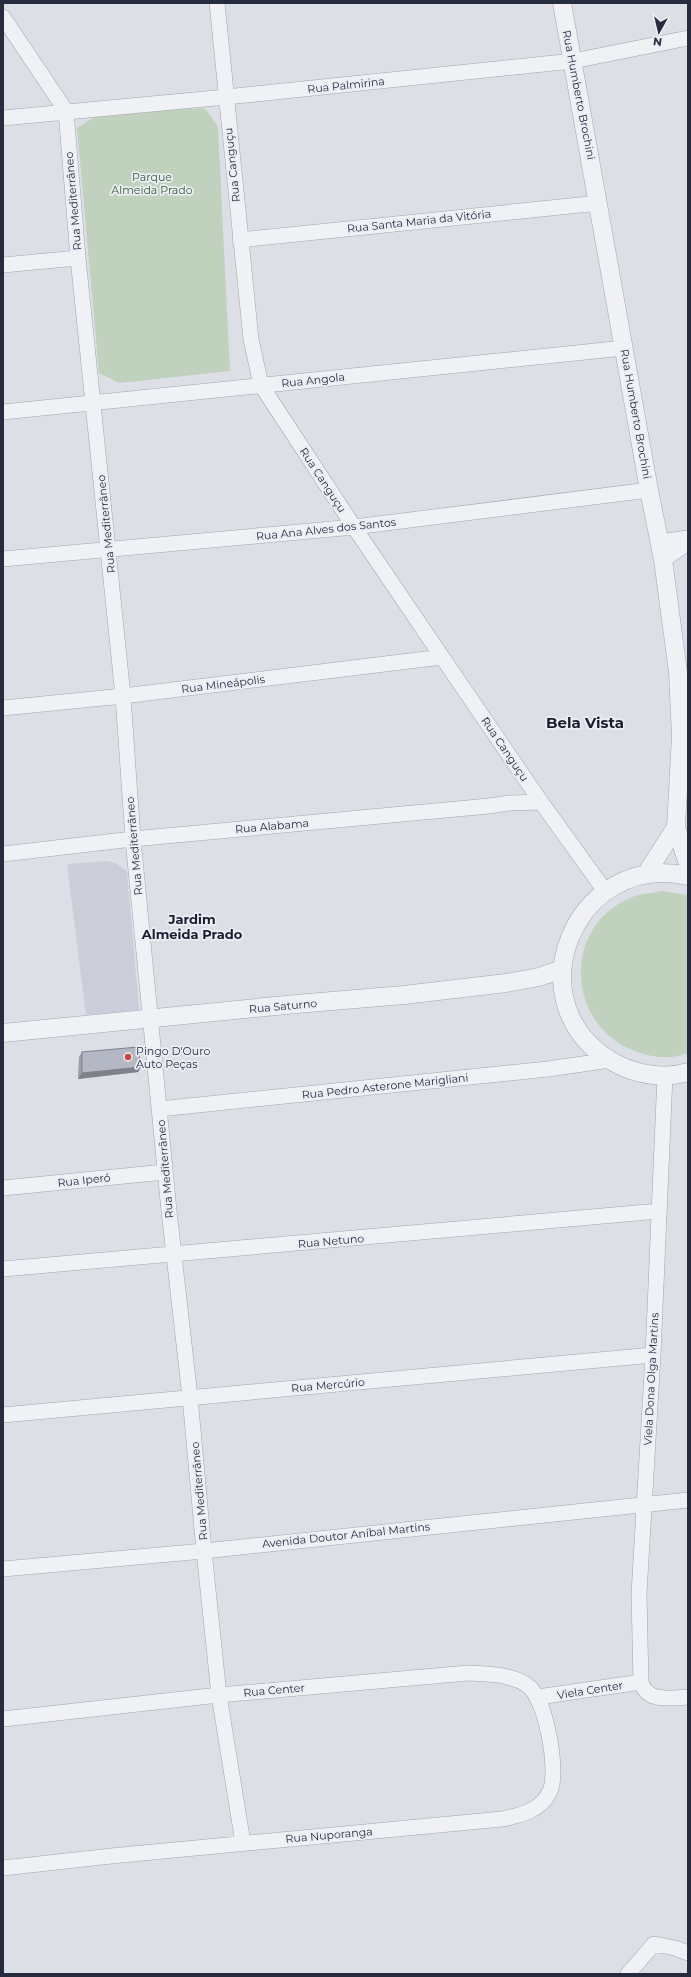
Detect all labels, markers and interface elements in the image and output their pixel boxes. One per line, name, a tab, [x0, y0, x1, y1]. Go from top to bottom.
north arrow	[639, 12, 679, 52]
street label: Rua Humberto Brochini	[560, 29, 598, 161]
text: N	[652, 34, 663, 49]
street label: Rua Palmirina	[307, 74, 385, 96]
street label: Rua Canguçu	[221, 127, 243, 203]
street label: Rua Mediterrâneo	[62, 151, 84, 251]
park label: Parque Almeida Prado	[111, 170, 193, 197]
street label: Rua Santa Maria da Vitória	[346, 206, 492, 236]
street label: Rua Humberto Brochini	[618, 348, 654, 480]
street label: Rua Angola	[280, 370, 346, 390]
street label: Rua Canguçu	[297, 445, 349, 515]
street label: Rua Mediterrâneo	[94, 474, 118, 574]
street label: Rua Ana Alves dos Santos	[255, 515, 397, 543]
street label: Rua Mineápolis	[180, 672, 266, 696]
district label: Bela Vista	[546, 713, 624, 732]
street label: Rua Canguçu	[478, 714, 532, 784]
street label: Rua Mediterrâneo	[123, 796, 145, 896]
street label: Rua Alabama	[234, 816, 310, 836]
district label: Jardim Almeida Prado	[141, 911, 243, 942]
street label: Rua Saturno	[248, 996, 318, 1016]
place label: Pingo D'Ouro Auto Peças	[136, 1044, 210, 1071]
marker: Pingo D'Ouro Auto Peças	[123, 1052, 133, 1062]
street label: Rua Pedro Asterone Marigliani	[301, 1070, 469, 1102]
street label: Rua Mediterrâneo	[154, 1119, 176, 1219]
street label: Rua Iperó	[57, 1170, 111, 1190]
street label: Rua Netuno	[297, 1231, 365, 1251]
street label: Viela Dona Olga Martins	[641, 1312, 662, 1446]
street label: Rua Mercúrio	[291, 1375, 366, 1395]
street label: Rua Mediterrâneo	[188, 1441, 210, 1541]
street label: Avenida Doutor Aníbal Martins	[261, 1519, 431, 1551]
street label: Viela Center	[556, 1678, 624, 1702]
street label: Rua Center	[243, 1680, 305, 1700]
street label: Rua Nuporanga	[285, 1824, 373, 1846]

